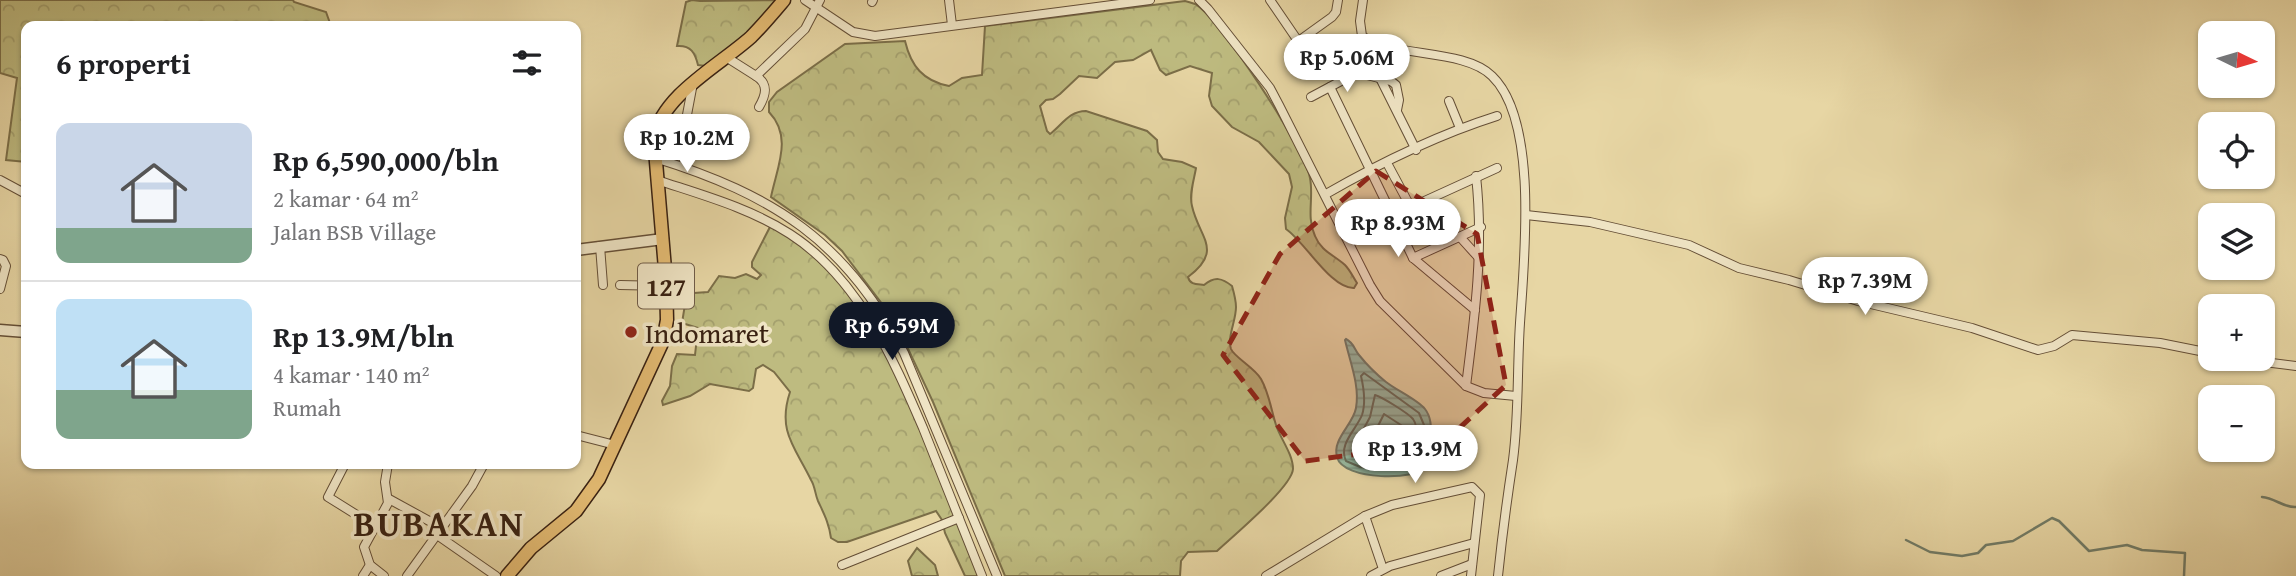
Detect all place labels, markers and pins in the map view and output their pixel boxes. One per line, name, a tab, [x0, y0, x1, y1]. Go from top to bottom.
pin: Rp 5.06M	[1275, 34, 1419, 94]
pin: Rp 10.2M	[615, 114, 759, 174]
pin: Rp 8.93M	[1326, 200, 1470, 259]
pin: Rp 7.39M	[1793, 258, 1937, 317]
pin: Rp 6.59M	[820, 302, 964, 362]
place label: Indomaret	[645, 312, 769, 353]
marker: Indomaret	[623, 324, 639, 340]
pin: Rp 13.9M	[1343, 426, 1487, 485]

